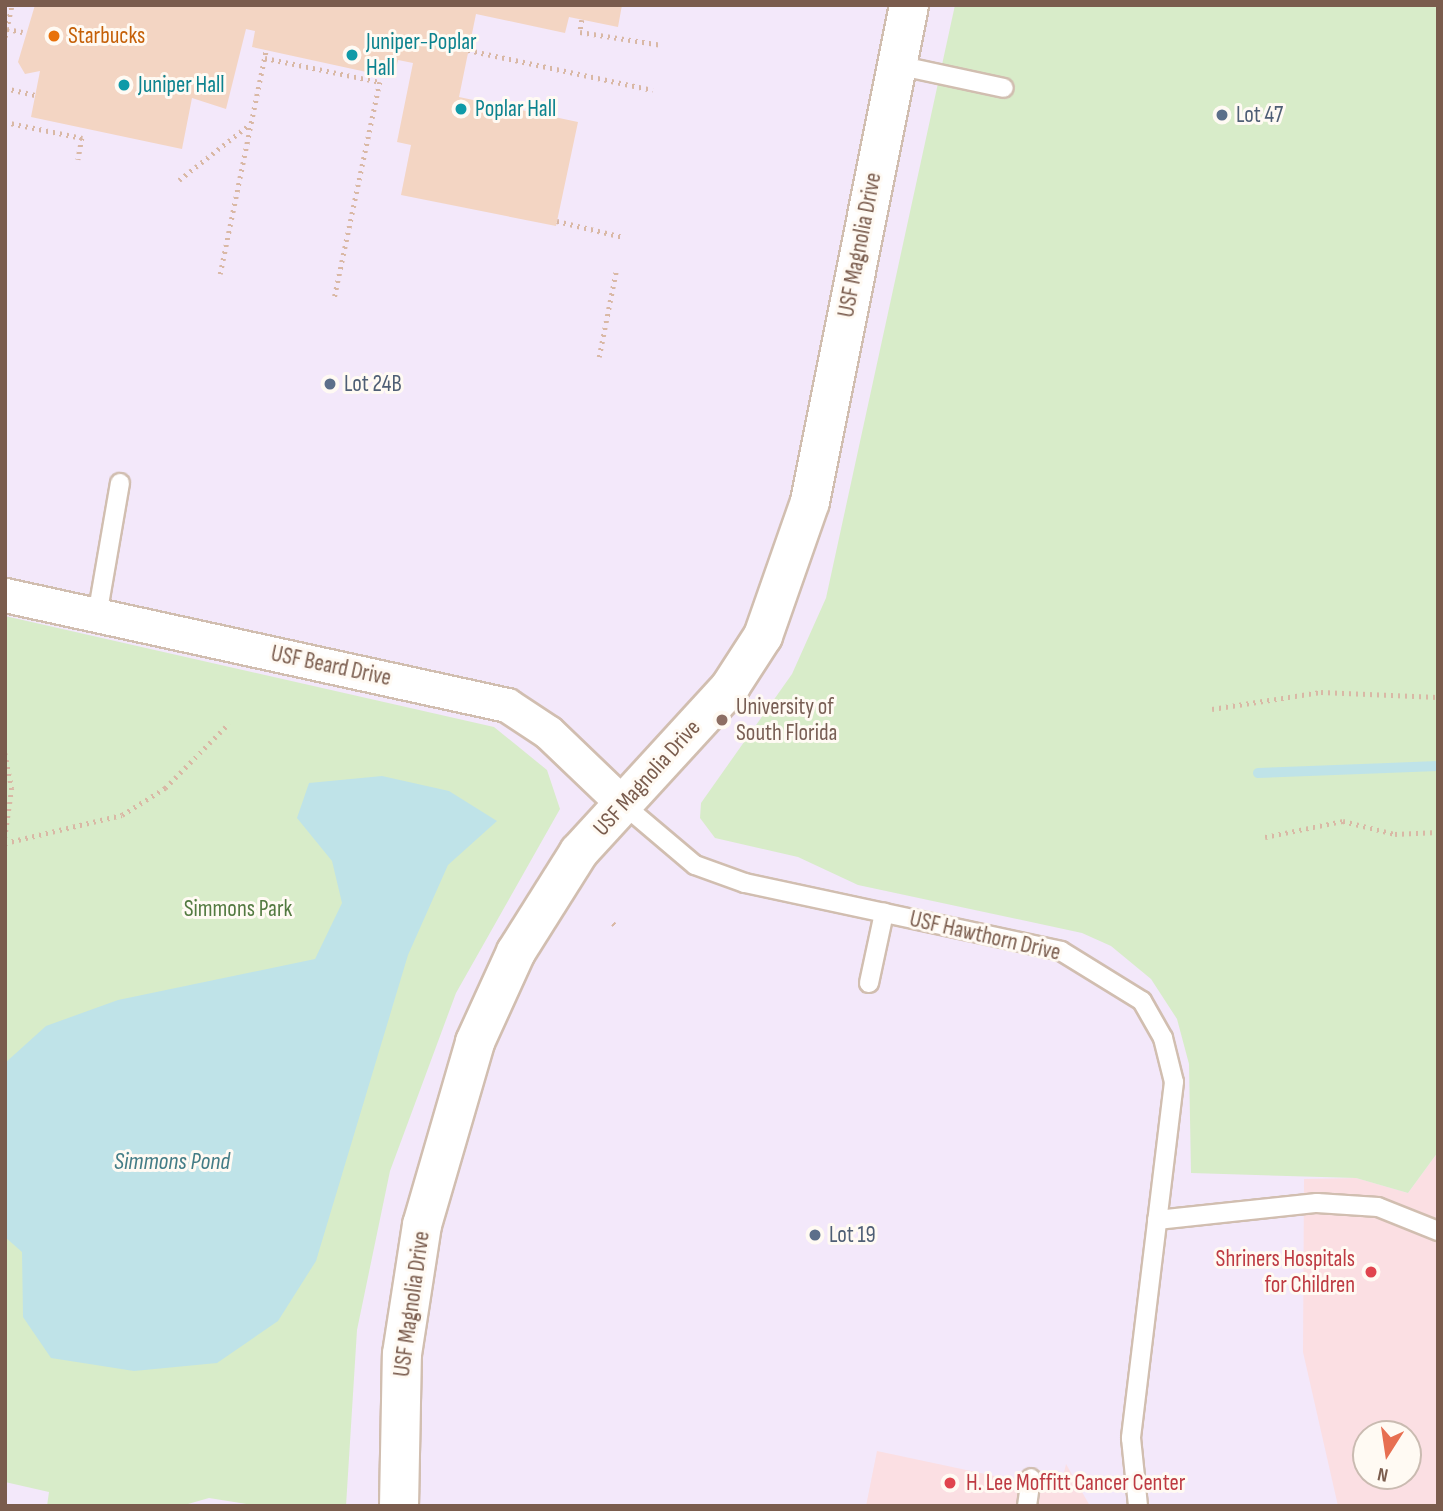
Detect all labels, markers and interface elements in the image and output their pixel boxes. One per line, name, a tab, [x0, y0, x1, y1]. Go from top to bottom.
place label: Starbucks	[68, 22, 145, 50]
marker: Starbucks	[46, 28, 62, 44]
place label: Juniper-Poplar Hall	[366, 28, 477, 82]
marker: Juniper-Poplar Hall	[344, 47, 360, 63]
place label: Juniper Hall	[138, 71, 225, 99]
marker: Juniper Hall	[116, 77, 132, 93]
place label: Poplar Hall	[475, 95, 556, 123]
marker: Poplar Hall	[453, 101, 469, 117]
place label: Lot 47	[1236, 101, 1283, 129]
marker: Lot 47	[1214, 107, 1230, 123]
street label: USF Magnolia Drive	[832, 170, 888, 320]
place label: Lot 24B	[344, 370, 402, 398]
marker: Lot 24B	[322, 376, 338, 392]
street label: USF Beard Drive	[269, 640, 393, 692]
place label: University of South Florida	[736, 693, 837, 747]
marker: University of South Florida	[714, 712, 730, 728]
street label: USF Magnolia Drive	[588, 714, 706, 842]
park label: Simmons Park	[184, 895, 292, 923]
street label: USF Hawthorn Drive	[907, 905, 1063, 967]
water label: Simmons Pond	[114, 1148, 230, 1176]
place label: Lot 19	[829, 1221, 876, 1249]
marker: Lot 19	[807, 1227, 823, 1243]
street label: USF Magnolia Drive	[388, 1229, 436, 1379]
place label: Shriners Hospitals for Children	[1216, 1245, 1355, 1299]
marker: Shriners Hospitals for Children	[1361, 1262, 1381, 1282]
north arrow	[1352, 1420, 1422, 1490]
text: N	[1376, 1462, 1390, 1486]
place label: H. Lee Moffitt Cancer Center	[966, 1469, 1185, 1497]
marker: H. Lee Moffitt Cancer Center	[940, 1473, 960, 1493]

